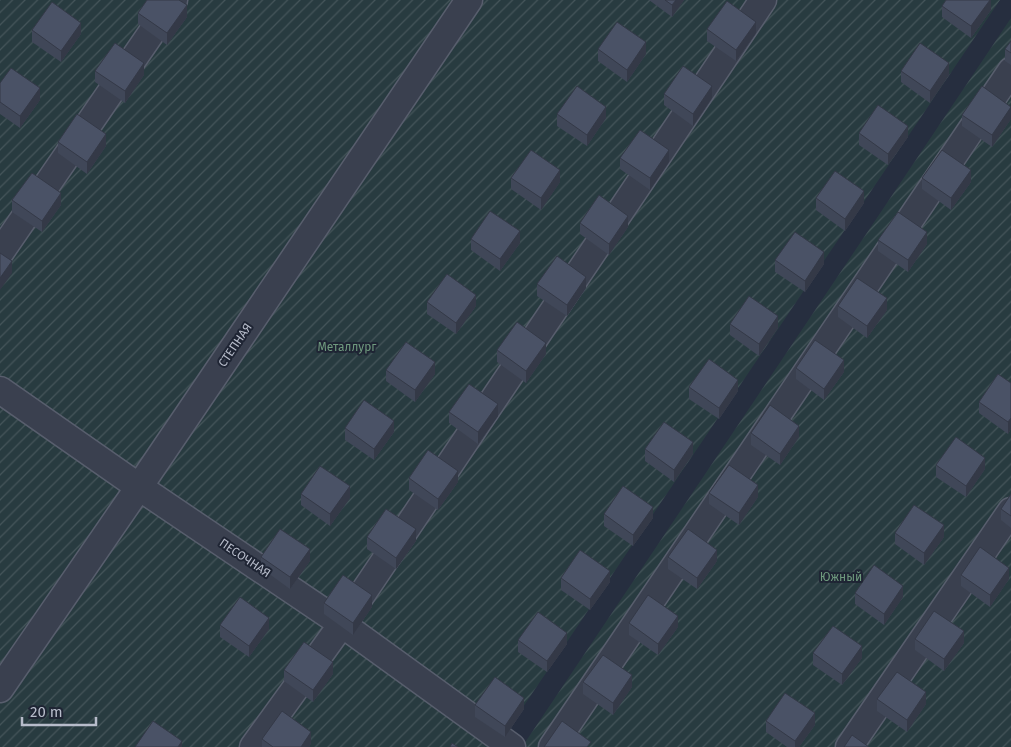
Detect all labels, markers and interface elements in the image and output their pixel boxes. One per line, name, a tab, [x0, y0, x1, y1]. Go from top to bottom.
street label: СТЕПНАЯ	[215, 321, 255, 369]
park label: Металлург	[317, 340, 377, 354]
street label: ПЕСОЧНАЯ	[217, 536, 273, 580]
park label: Южный	[820, 570, 862, 584]
scale bar	[22, 694, 96, 726]
text: 20 m	[30, 703, 63, 721]

